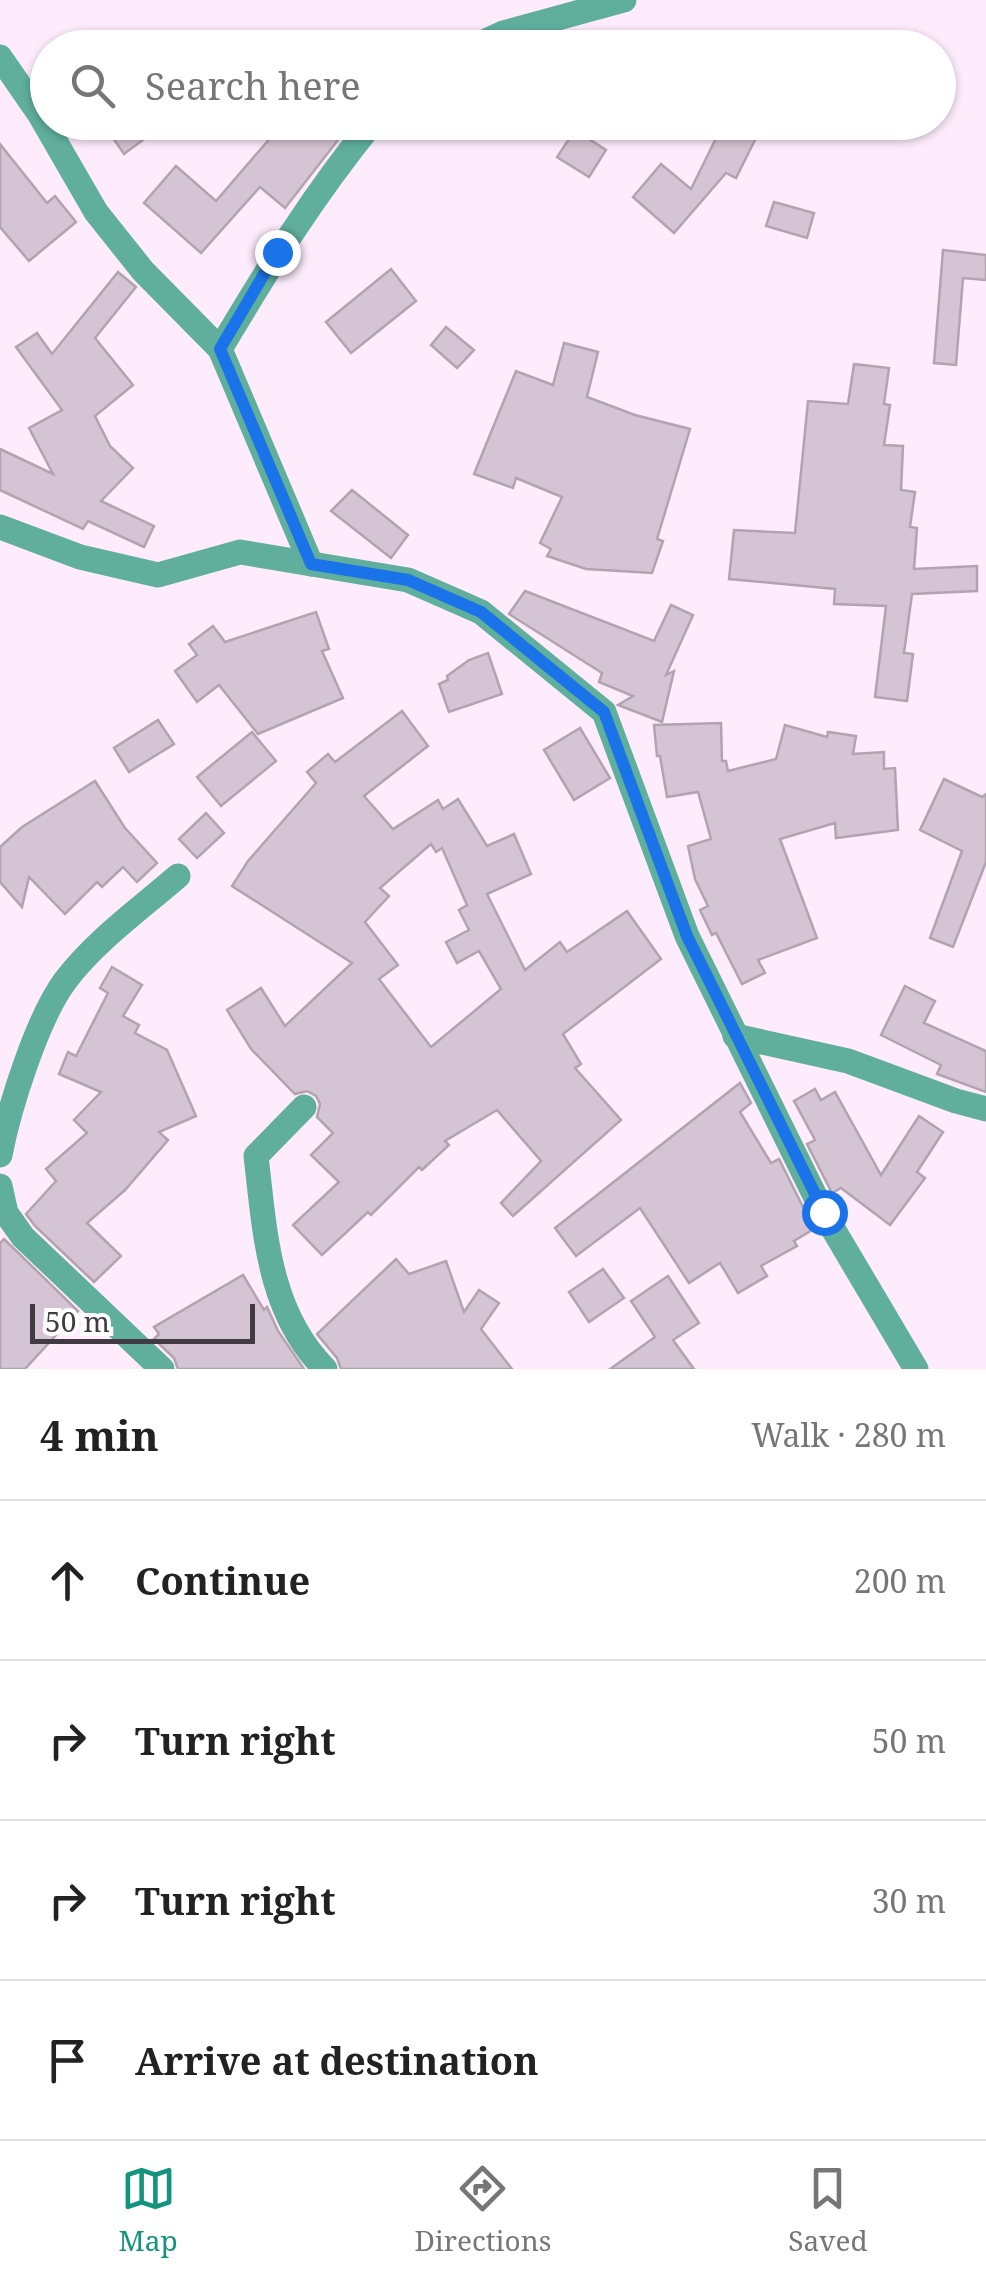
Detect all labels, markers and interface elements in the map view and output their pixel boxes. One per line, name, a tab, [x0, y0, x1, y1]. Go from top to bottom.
search box	[30, 30, 956, 140]
icon: search	[65, 58, 120, 113]
text: Search here	[145, 59, 361, 111]
route end	[255, 230, 301, 276]
route start	[802, 1190, 848, 1236]
scale bar	[30, 1299, 255, 1344]
text: 50 m	[45, 1302, 110, 1340]
text: 4 min	[40, 1406, 159, 1463]
text: Walk · 280 m	[751, 1413, 946, 1456]
icon: ahead	[40, 1553, 95, 1608]
text: Continue	[135, 1554, 310, 1606]
text: 200 m	[854, 1559, 946, 1602]
icon: right	[40, 1713, 95, 1768]
text: Turn right	[135, 1714, 336, 1766]
text: 50 m	[872, 1719, 946, 1762]
icon: right	[40, 1873, 95, 1928]
text: Turn right	[135, 1874, 336, 1926]
text: 30 m	[872, 1879, 946, 1922]
icon: arrive	[40, 2033, 95, 2088]
text: Arrive at destination	[135, 2034, 539, 2086]
tab: Map	[118, 2161, 178, 2259]
tab: Directions	[414, 2161, 551, 2259]
tab: Saved	[788, 2161, 868, 2259]

